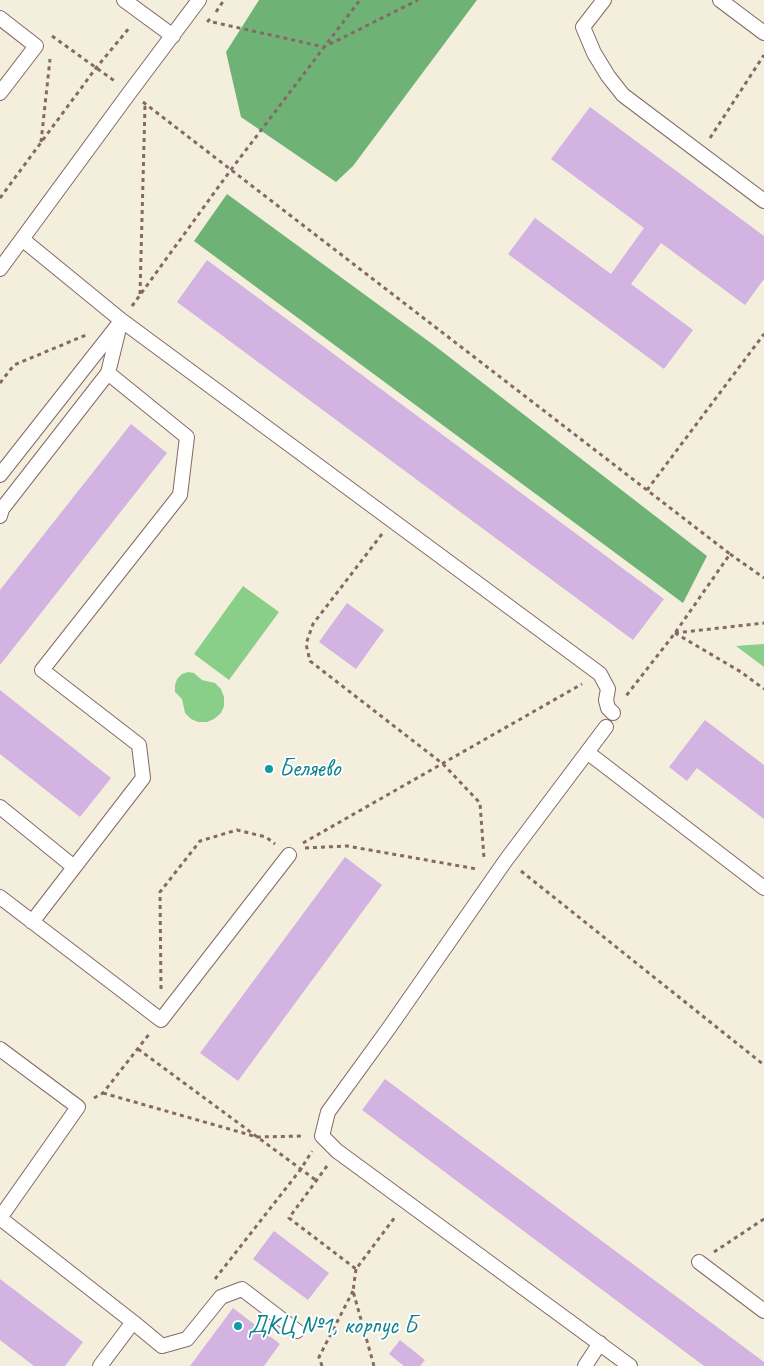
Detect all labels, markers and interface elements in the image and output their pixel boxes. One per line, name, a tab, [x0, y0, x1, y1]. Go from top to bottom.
place label: Беляево	[279, 754, 340, 784]
marker: Беляево	[263, 763, 275, 775]
place label: ДКЦ №1, корпус Б	[248, 1311, 417, 1341]
marker: ДКЦ №1, корпус Б	[232, 1320, 244, 1332]

